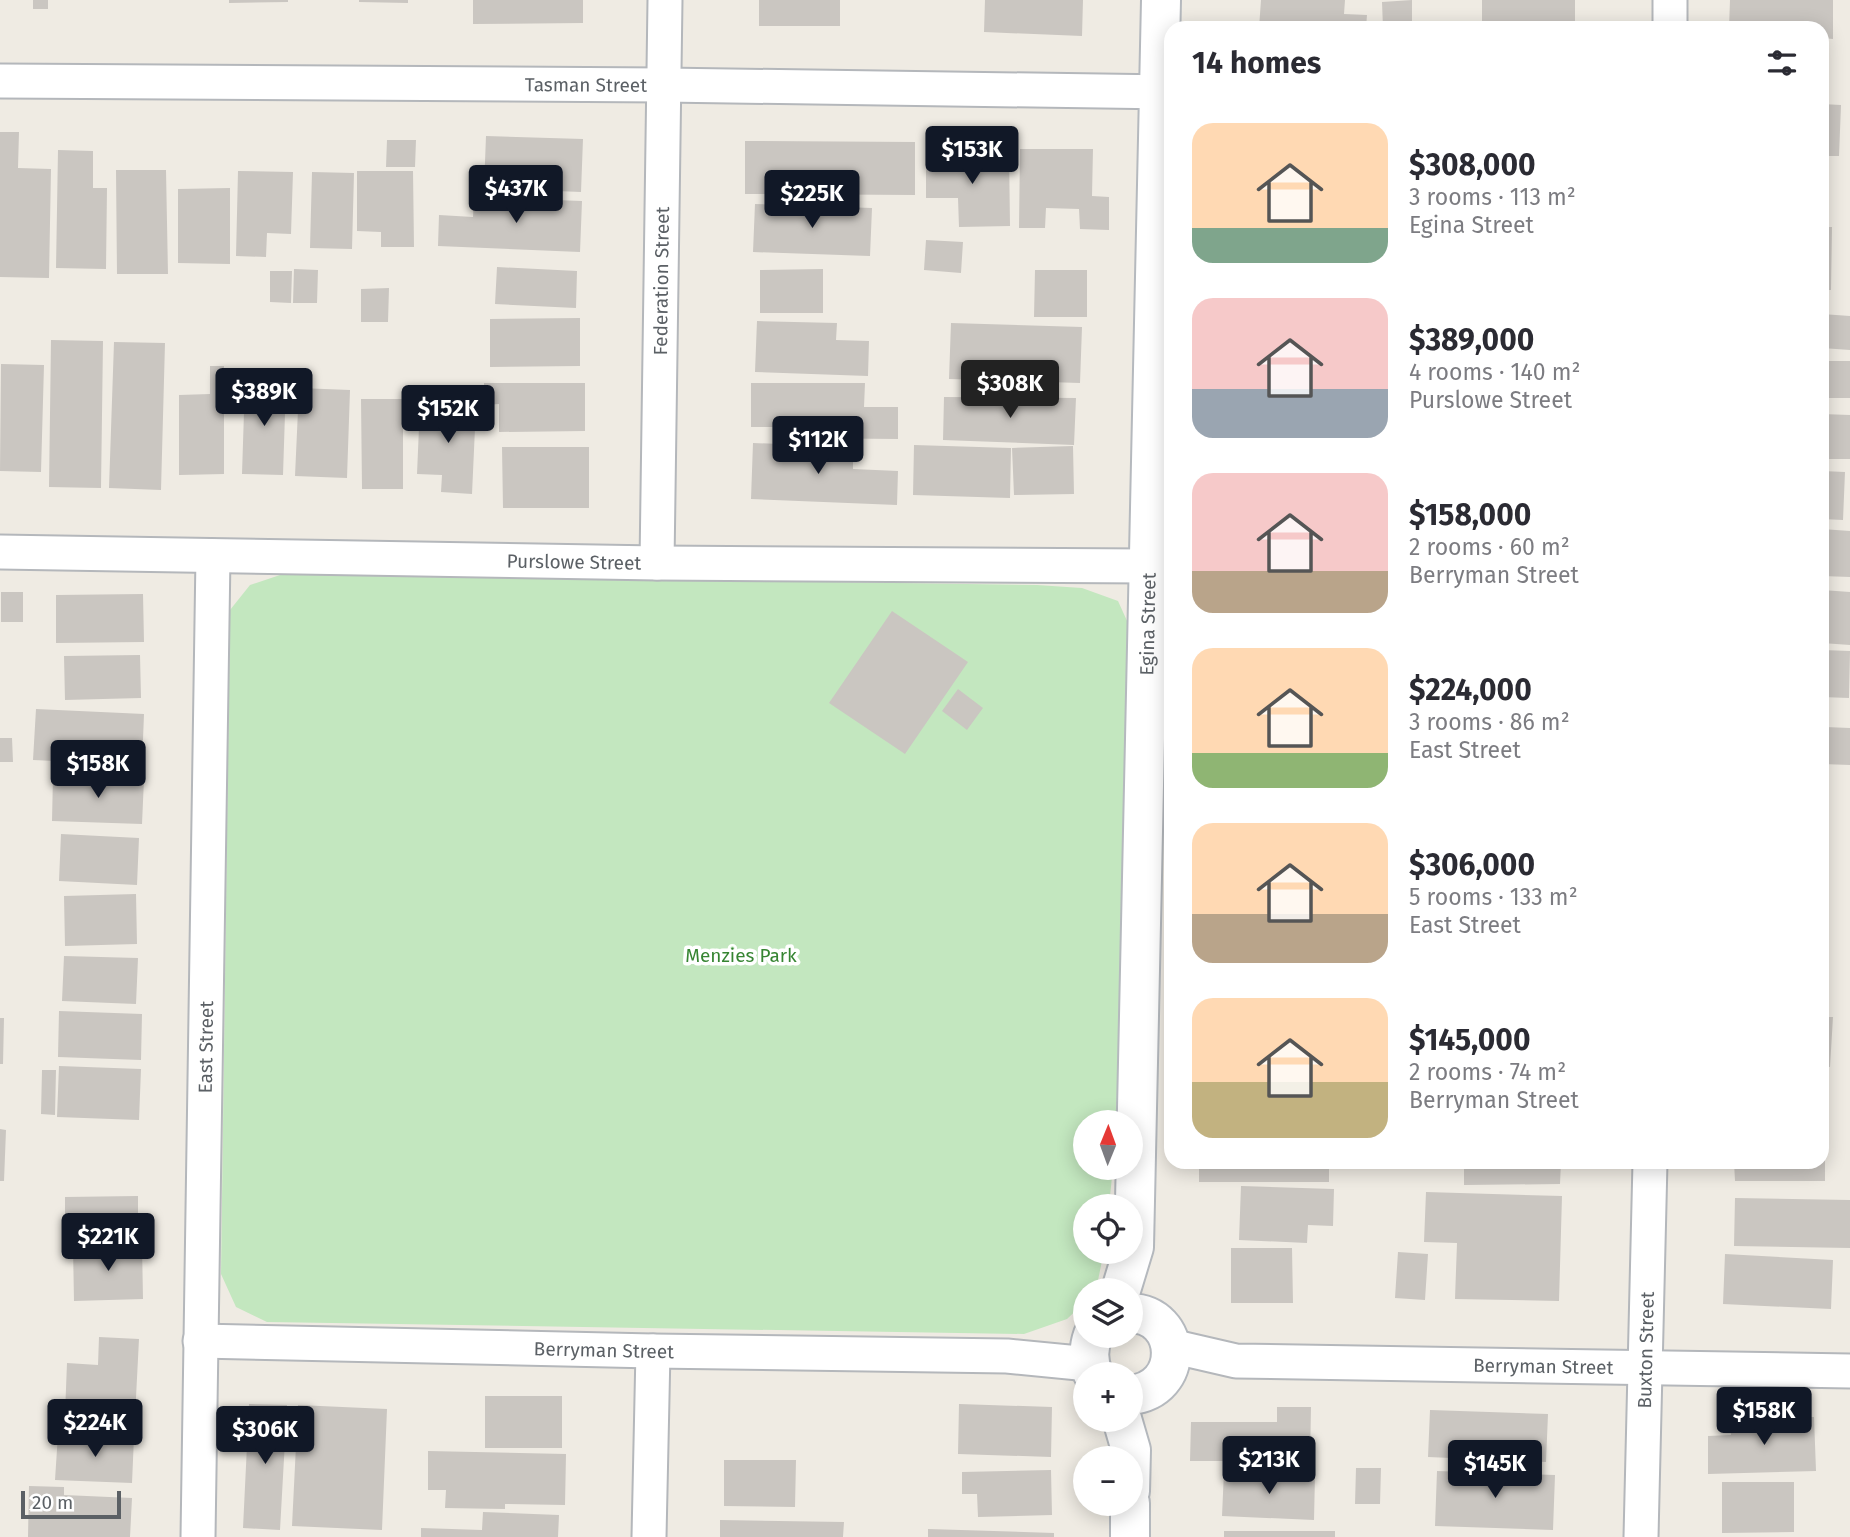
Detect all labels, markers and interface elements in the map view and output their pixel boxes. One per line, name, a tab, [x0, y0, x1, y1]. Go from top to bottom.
icon: filters	[1763, 44, 1801, 82]
text: 14 homes	[1192, 45, 1321, 81]
street label: Tasman Street	[525, 73, 647, 97]
pin: $153K	[923, 127, 1021, 186]
text: $153K	[941, 135, 1003, 163]
text: $308,000	[1409, 147, 1535, 183]
icon: home	[1248, 151, 1332, 235]
pin: $437K	[467, 166, 565, 225]
pin: $225K	[763, 170, 861, 230]
text: $437K	[485, 174, 547, 202]
text: $225K	[780, 179, 844, 207]
text: 3 rooms · 113 m²	[1409, 183, 1576, 211]
street label: Federation Street	[649, 206, 674, 356]
text: Egina Street	[1409, 211, 1534, 239]
text: $389,000	[1409, 322, 1534, 358]
icon: home	[1248, 326, 1332, 410]
text: 4 rooms · 140 m²	[1409, 358, 1580, 386]
pin: $308K	[961, 360, 1059, 420]
pin: $389K	[215, 368, 313, 428]
text: $308K	[977, 369, 1043, 397]
text: $389K	[231, 377, 297, 405]
pin: $152K	[399, 386, 497, 445]
text: Purslowe Street	[1409, 386, 1572, 414]
text: $152K	[418, 394, 478, 422]
pin: $112K	[769, 416, 867, 476]
text: $112K	[788, 425, 848, 453]
text: $158,000	[1409, 497, 1531, 533]
icon: home	[1248, 501, 1332, 585]
text: 2 rooms · 60 m²	[1409, 533, 1570, 561]
street label: Purslowe Street	[506, 549, 642, 575]
text: Berryman Street	[1409, 561, 1579, 589]
street label: Egina Street	[1135, 572, 1161, 676]
text: $224,000	[1409, 672, 1532, 708]
icon: home	[1248, 676, 1332, 760]
text: 3 rooms · 86 m²	[1409, 708, 1570, 736]
text: East Street	[1409, 736, 1521, 764]
pin: $158K	[49, 740, 147, 800]
text: $158K	[67, 749, 129, 777]
text: $306,000	[1409, 847, 1535, 883]
icon: home	[1248, 851, 1332, 935]
text: 5 rooms · 133 m²	[1409, 883, 1578, 911]
text: East Street	[1409, 911, 1521, 939]
park label: Menzies Park	[685, 944, 797, 967]
street label: East Street	[194, 1001, 218, 1093]
text: $145,000	[1409, 1022, 1530, 1058]
icon: home	[1248, 1026, 1332, 1110]
text: 2 rooms · 74 m²	[1409, 1058, 1566, 1086]
text: Berryman Street	[1409, 1086, 1579, 1114]
north arrow	[1073, 1110, 1143, 1180]
map controls	[1073, 1110, 1143, 1516]
button: locate	[1073, 1194, 1143, 1264]
pin: $221K	[59, 1214, 157, 1273]
text: $221K	[78, 1222, 138, 1250]
button: layers	[1073, 1278, 1143, 1348]
street label: Buxton Street	[1633, 1291, 1659, 1409]
street label: Berryman Street	[533, 1337, 674, 1363]
street label: Berryman Street	[1473, 1354, 1614, 1379]
button: +	[1073, 1362, 1143, 1432]
pin: $158K	[1715, 1388, 1813, 1447]
text: $158K	[1733, 1396, 1795, 1424]
pin: $224K	[46, 1400, 144, 1459]
pin: $306K	[216, 1406, 314, 1466]
text: $224K	[63, 1408, 127, 1436]
text: $306K	[232, 1415, 298, 1443]
pin: $213K	[1220, 1436, 1318, 1496]
pin: $145K	[1446, 1440, 1544, 1500]
text: $213K	[1239, 1445, 1299, 1473]
button: −	[1073, 1446, 1143, 1516]
text: $145K	[1464, 1449, 1526, 1477]
scale bar	[21, 1488, 121, 1520]
text: 20 m	[32, 1491, 73, 1514]

